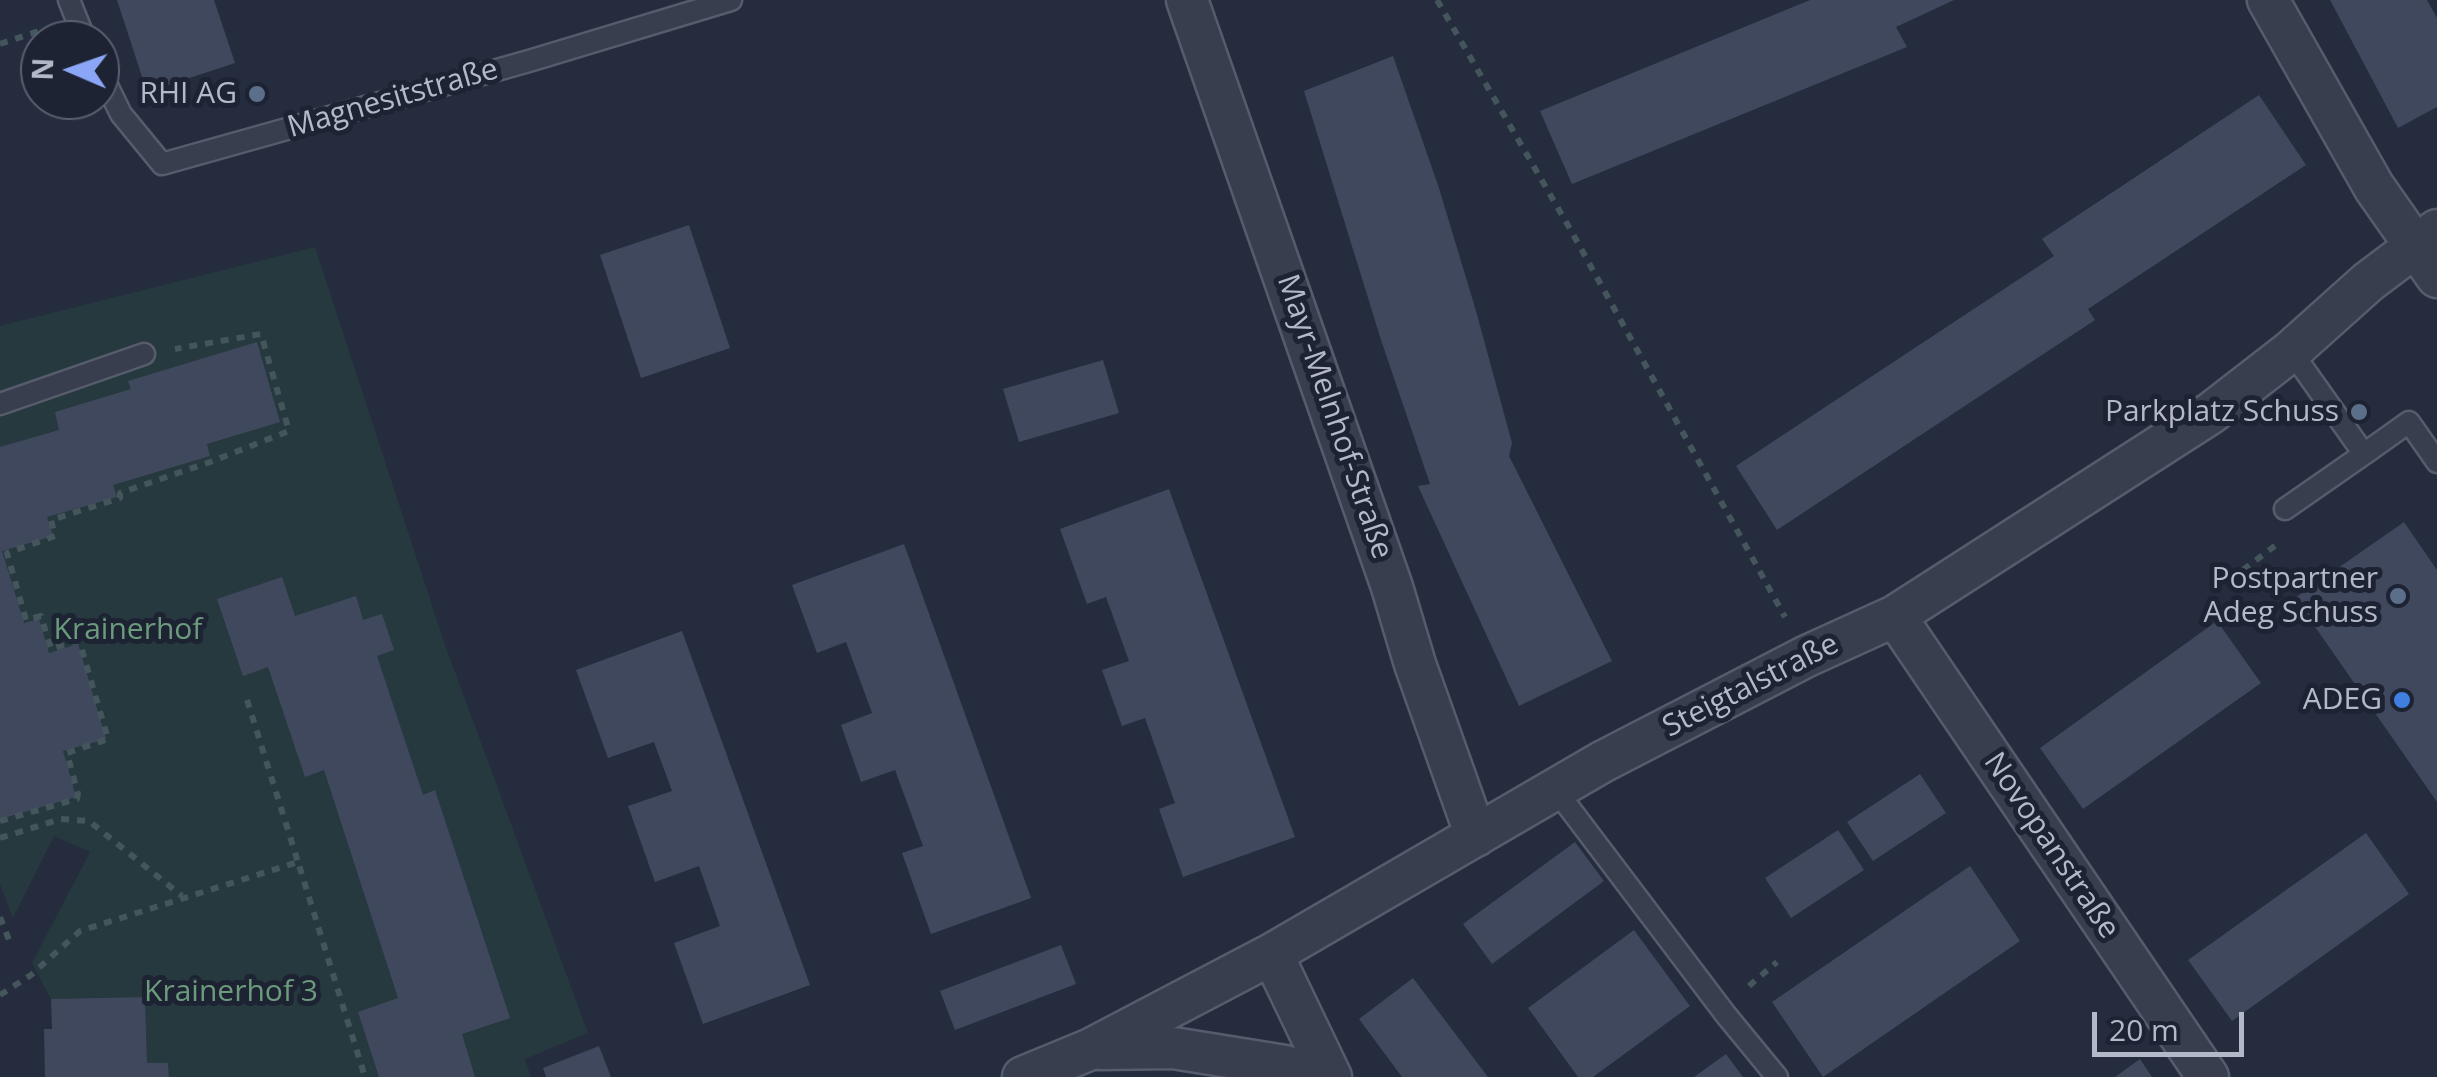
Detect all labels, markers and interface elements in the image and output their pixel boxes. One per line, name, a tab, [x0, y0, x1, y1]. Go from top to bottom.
north arrow	[20, 20, 120, 120]
street label: Magnesitstraße	[284, 52, 502, 146]
text: N	[23, 57, 61, 81]
place label: RHI AG	[139, 76, 237, 112]
marker: RHI AG	[246, 83, 268, 105]
street label: Mayr-Melnhof-Straße	[1268, 270, 1400, 564]
place label: Parkplatz Schuss	[2105, 394, 2339, 430]
marker: Parkplatz Schuss	[2348, 401, 2370, 423]
place label: Postpartner Adeg Schuss	[2204, 561, 2378, 632]
marker: Postpartner Adeg Schuss	[2387, 585, 2409, 607]
park label: Krainerhof	[54, 612, 202, 648]
street label: Steigtalstraße	[1657, 626, 1845, 746]
place label: ADEG	[2303, 682, 2382, 718]
marker: ADEG	[2391, 689, 2413, 711]
street label: Novopanstraße	[1976, 746, 2126, 946]
park label: Krainerhof 3	[144, 974, 318, 1010]
scale bar	[2097, 992, 2250, 1054]
text: 20 m	[2109, 1009, 2179, 1050]

